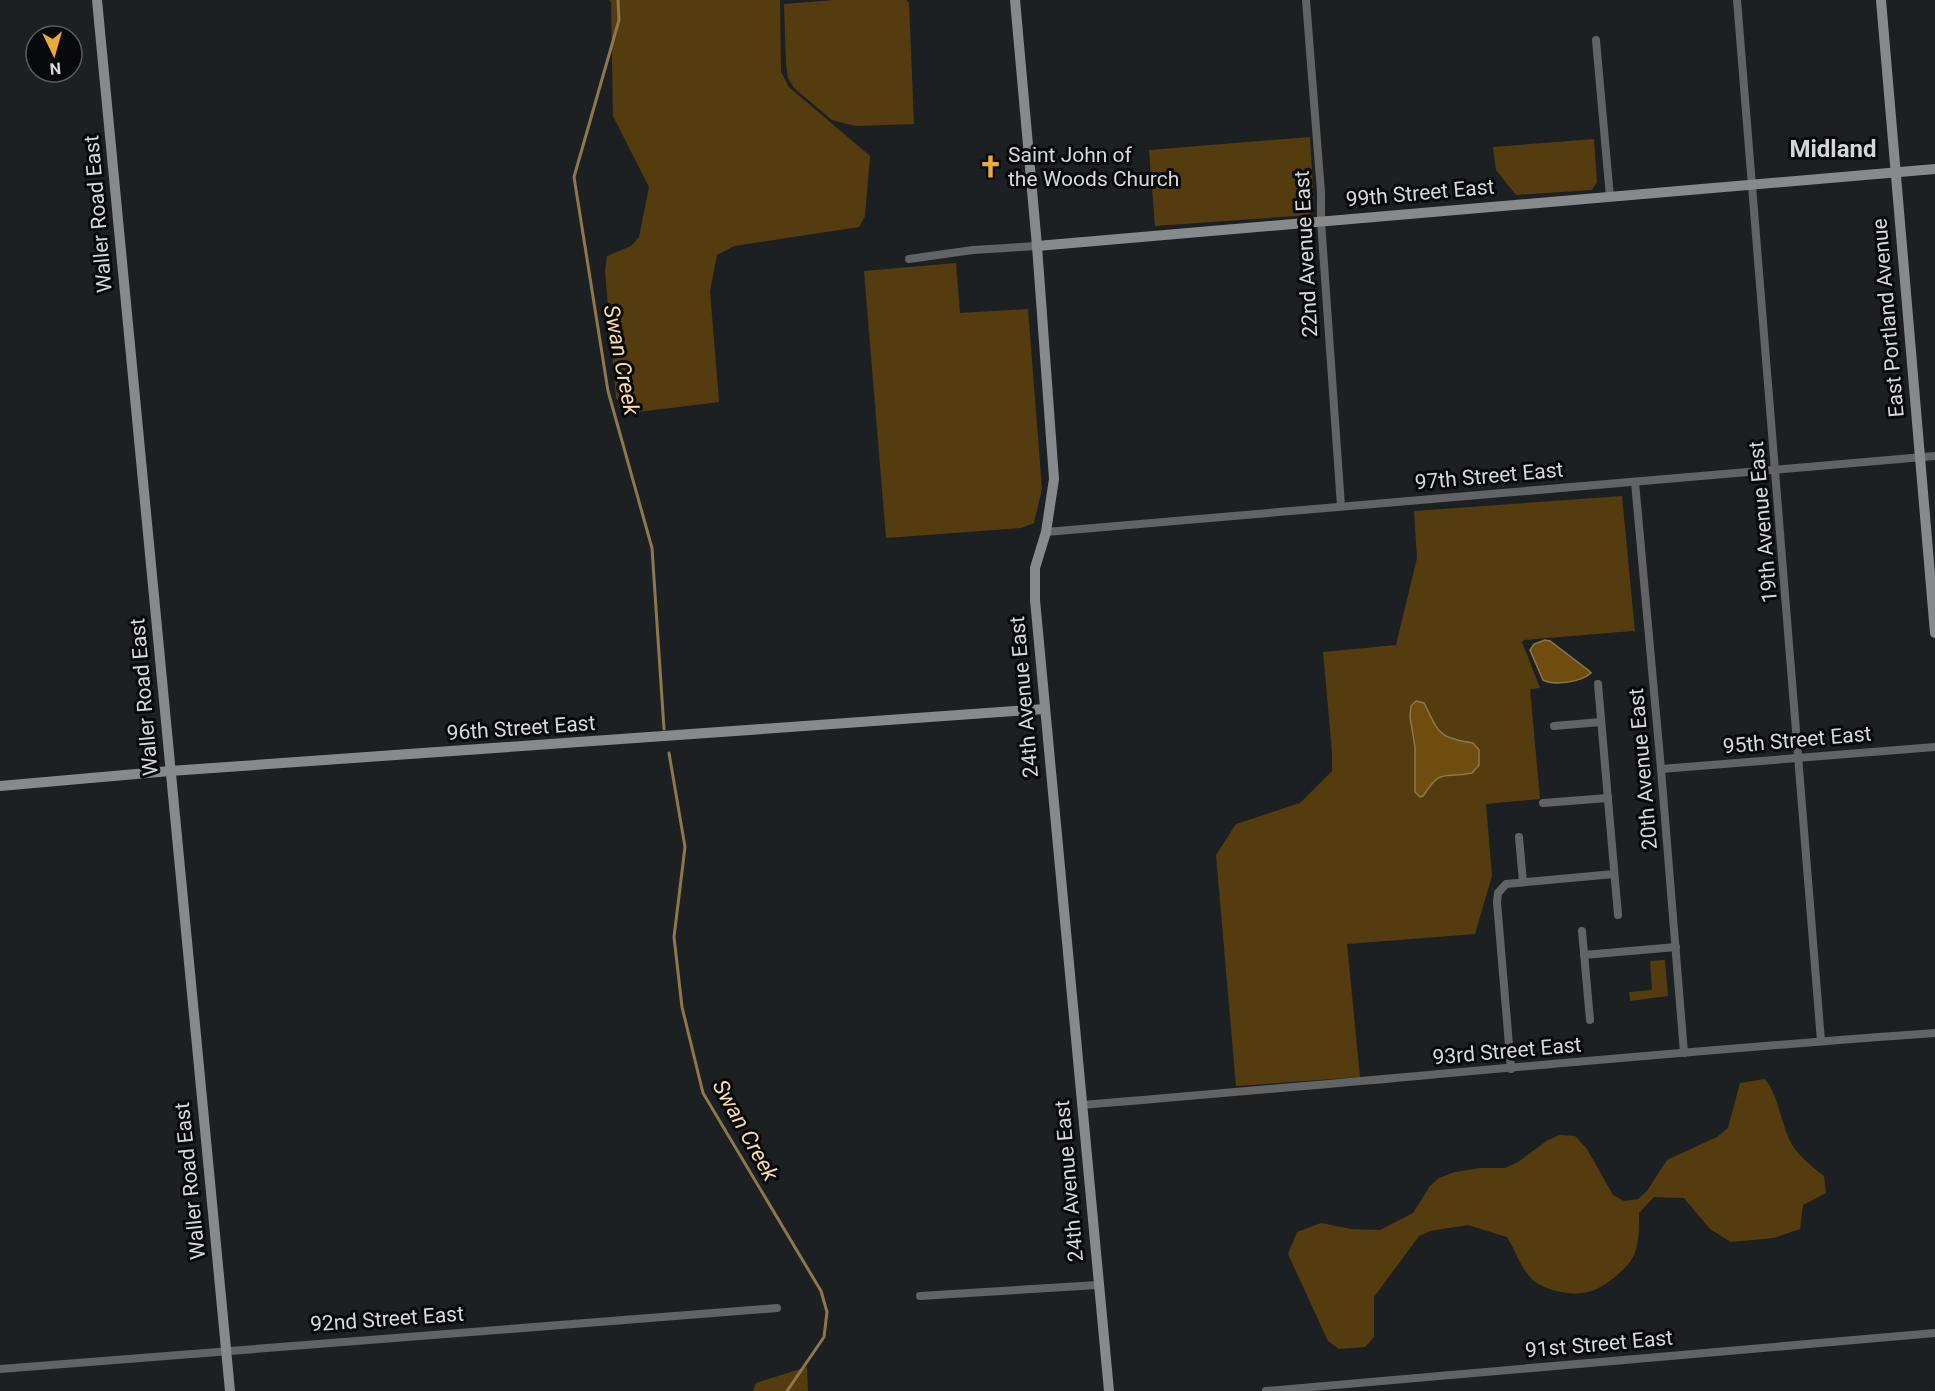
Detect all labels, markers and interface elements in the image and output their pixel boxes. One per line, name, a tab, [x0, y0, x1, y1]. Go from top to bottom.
north arrow	[24, 24, 84, 84]
text: N	[49, 58, 62, 78]
street label: Waller Road East	[79, 134, 117, 294]
district label: Midland	[1789, 135, 1877, 163]
place label: Saint John of the Woods Church	[1008, 143, 1179, 191]
church icon: Saint John of the Woods Church	[977, 154, 1003, 180]
street label: 22nd Avenue East	[1290, 170, 1322, 338]
street label: 99th Street East	[1345, 175, 1495, 211]
street label: East Portland Avenue	[1867, 217, 1909, 419]
water label: Swan Creek	[599, 303, 645, 419]
street label: 19th Avenue East	[1744, 440, 1782, 604]
street label: 97th Street East	[1414, 458, 1564, 494]
street label: 24th Avenue East	[1005, 615, 1043, 779]
street label: Waller Road East	[125, 617, 163, 777]
street label: 20th Avenue East	[1624, 687, 1662, 851]
street label: 96th Street East	[446, 711, 596, 745]
street label: 95th Street East	[1722, 722, 1872, 758]
street label: 93rd Street East	[1432, 1033, 1583, 1069]
water label: Swan Creek	[708, 1075, 784, 1186]
street label: 24th Avenue East	[1050, 1099, 1088, 1263]
street label: Waller Road East	[170, 1101, 210, 1261]
street label: 92nd Street East	[309, 1302, 465, 1336]
street label: 91st Street East	[1524, 1326, 1674, 1362]

